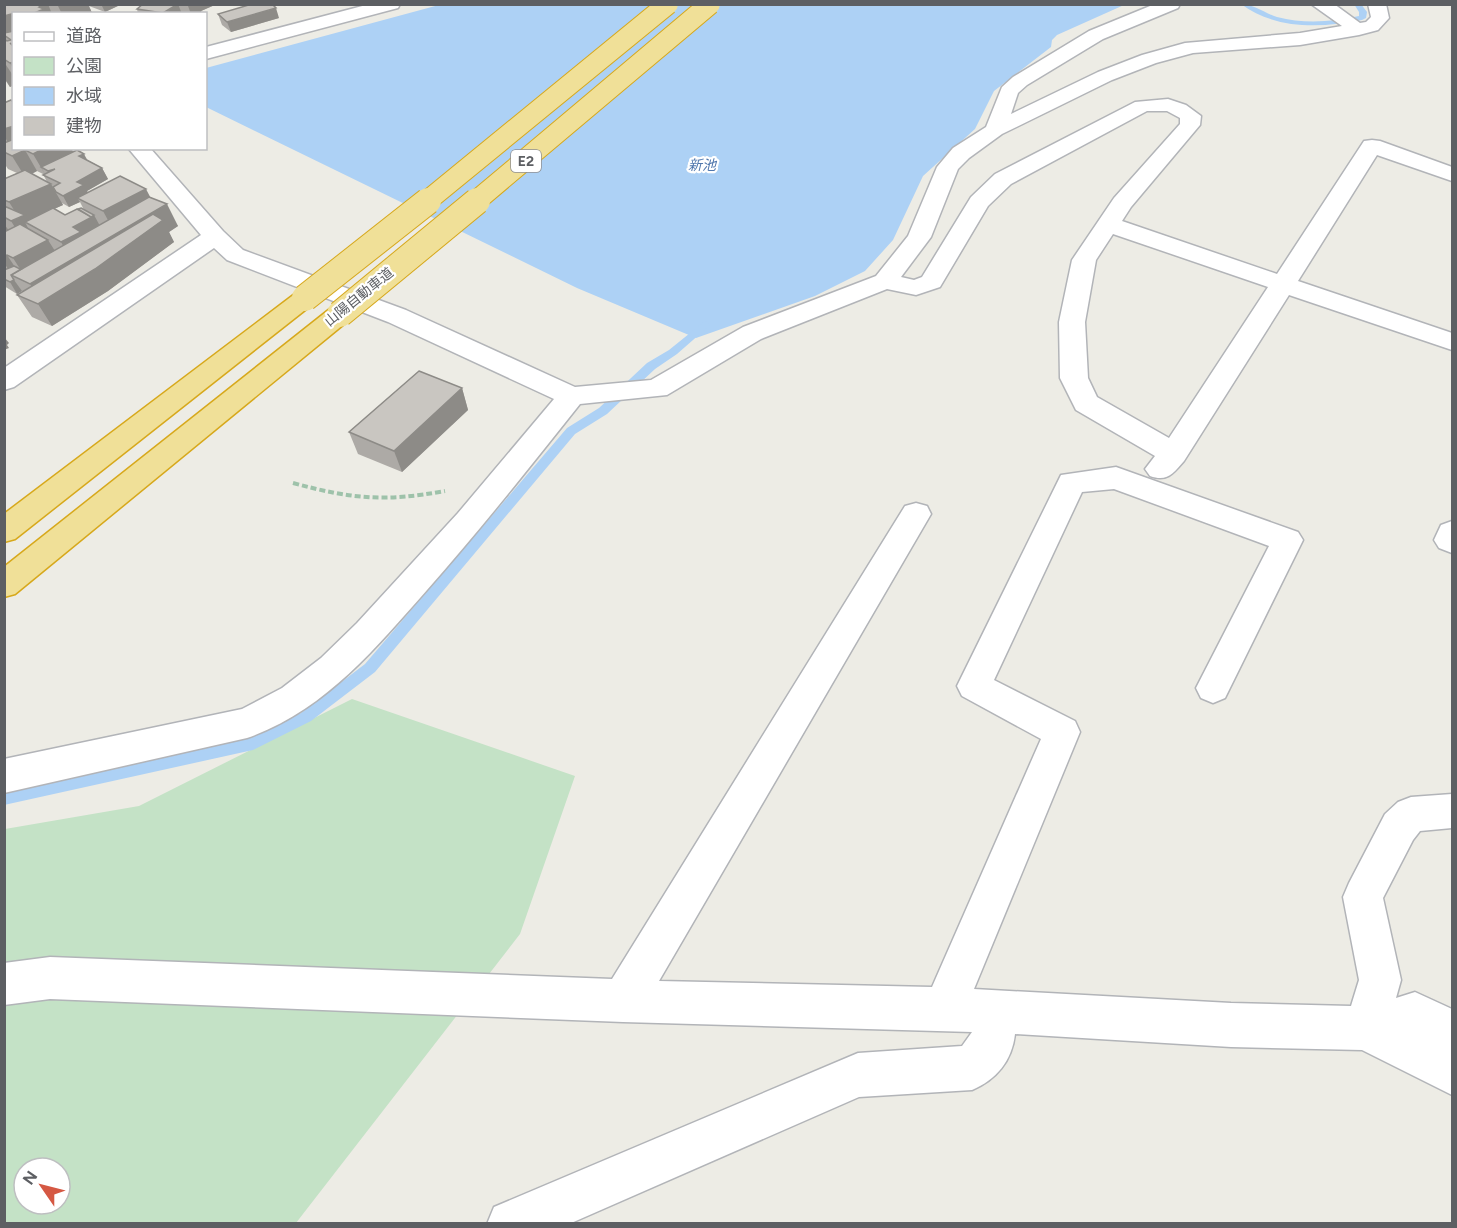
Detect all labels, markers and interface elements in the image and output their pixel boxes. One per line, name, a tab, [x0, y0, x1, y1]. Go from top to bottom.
legend	[12, 12, 207, 150]
text: 道路	[66, 25, 102, 47]
text: 公園	[66, 55, 102, 77]
text: 水域	[66, 85, 102, 107]
text: 建物	[66, 115, 102, 137]
road number: E2	[511, 150, 541, 172]
water label: 新池	[688, 157, 718, 174]
street label: 山陽自動車道	[321, 264, 397, 330]
north arrow	[12, 1156, 72, 1216]
text: N	[19, 1167, 41, 1188]

